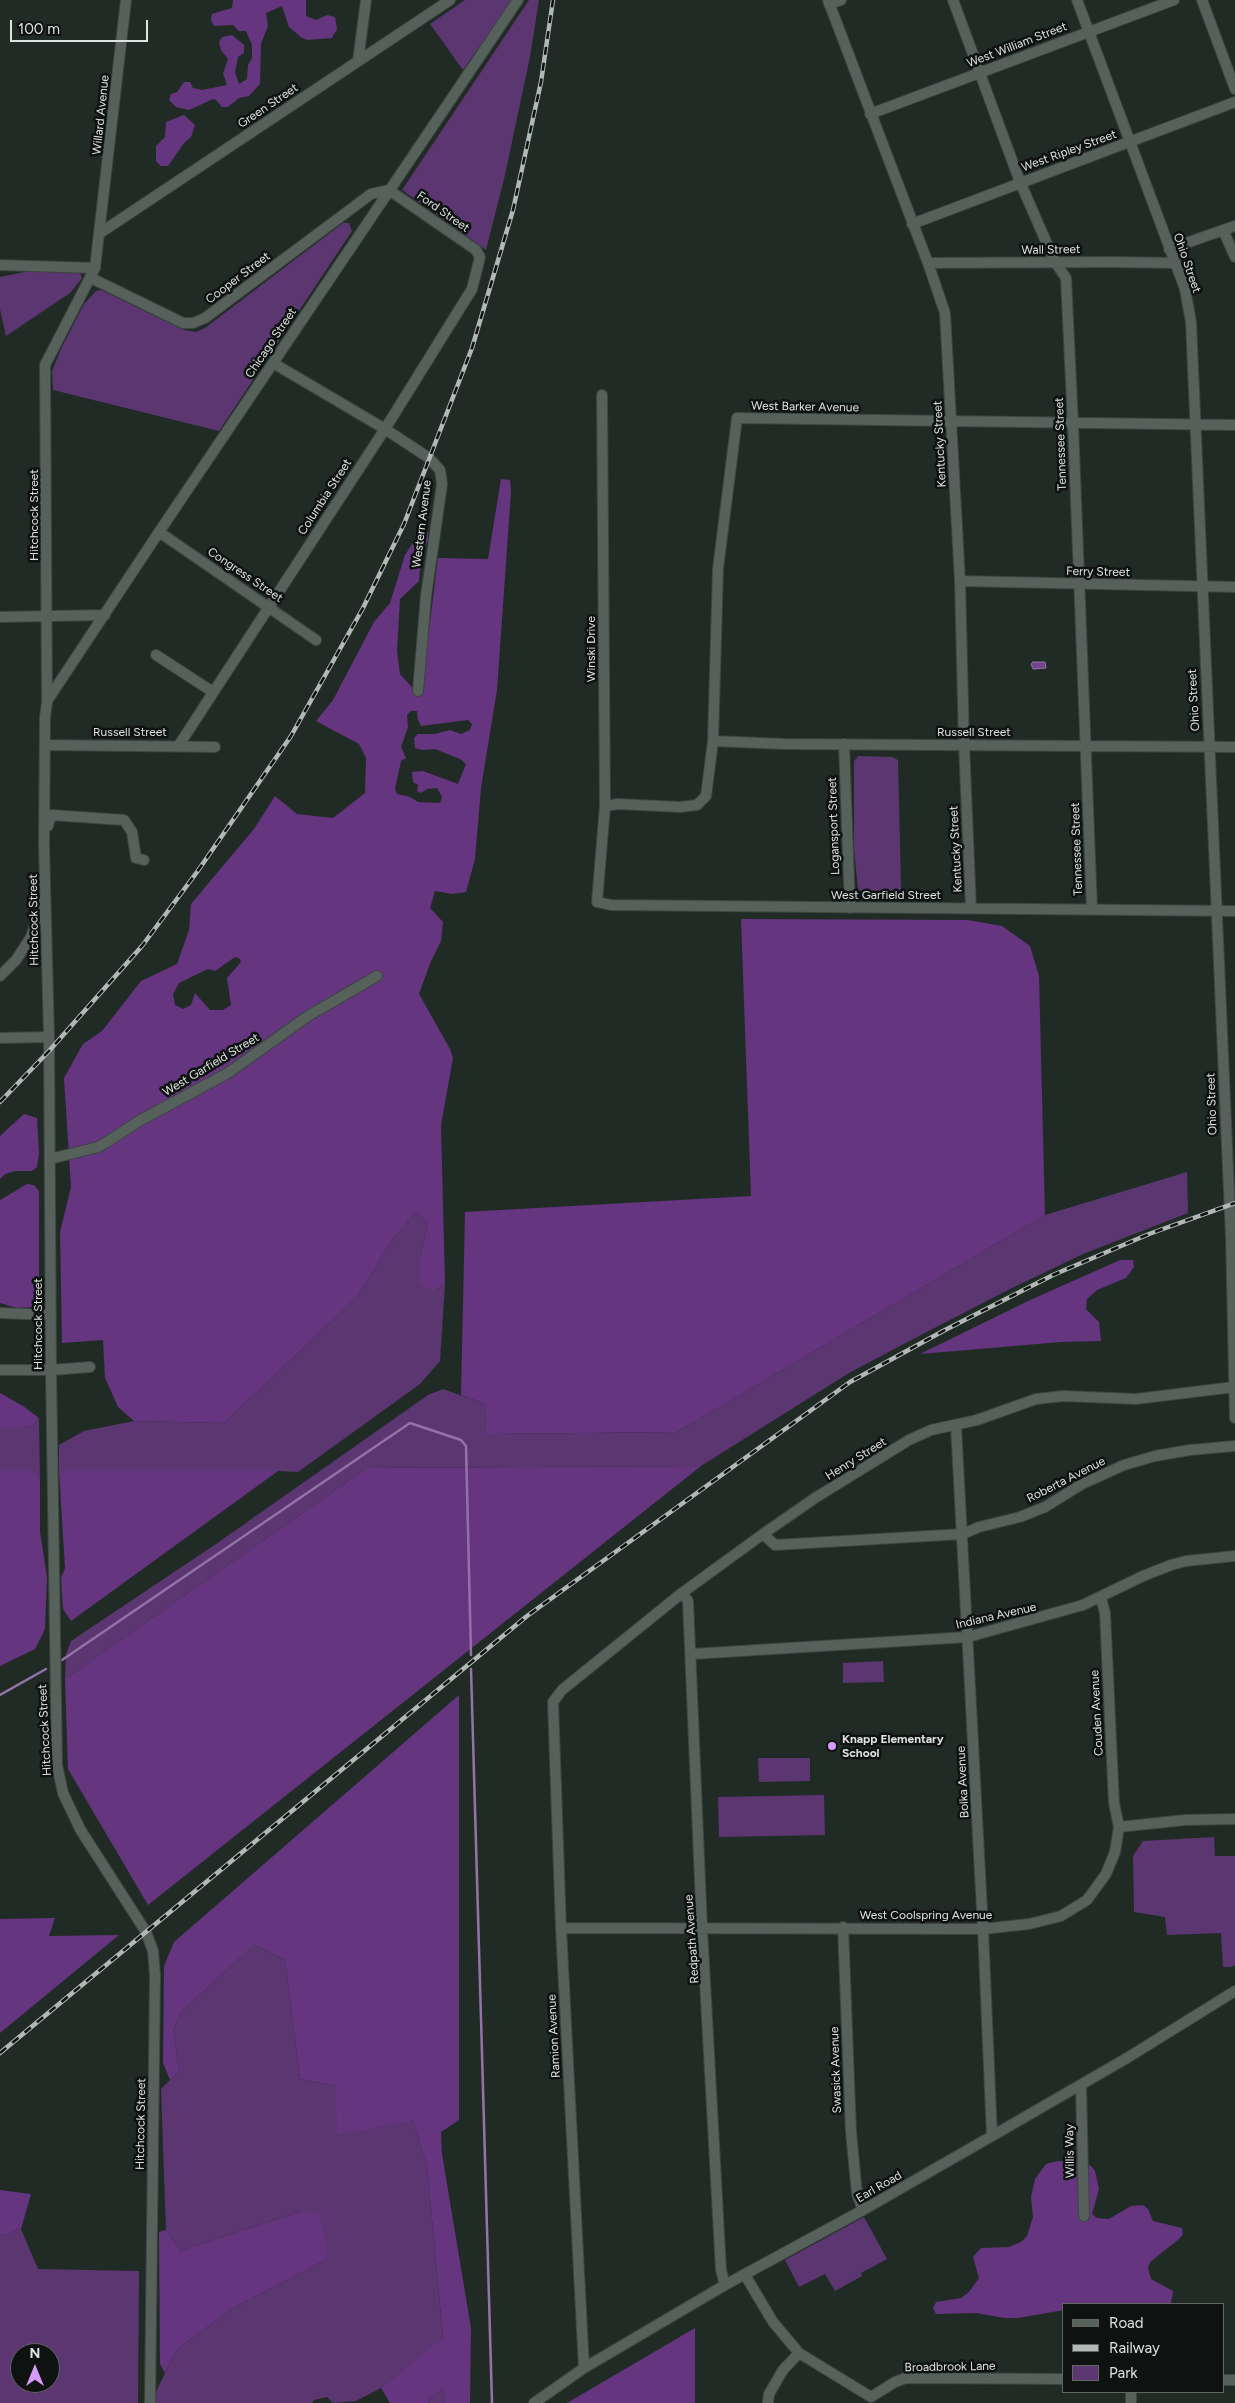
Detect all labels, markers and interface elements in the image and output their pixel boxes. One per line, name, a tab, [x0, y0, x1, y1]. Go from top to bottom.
scale bar	[12, 10, 150, 42]
street label: West William Street	[965, 19, 1069, 71]
text: 100 m	[18, 20, 60, 38]
street label: Willard Avenue	[90, 74, 112, 156]
street label: Green Street	[235, 81, 301, 131]
street label: West Ripley Street	[1020, 127, 1118, 175]
street label: Ford Street	[414, 189, 472, 235]
street label: Ohio Street	[1170, 231, 1204, 295]
street label: Wall Street	[1021, 242, 1081, 258]
street label: Cooper Street	[203, 249, 273, 307]
street label: Chicago Street	[242, 305, 300, 381]
street label: Tennessee Street	[1052, 397, 1070, 491]
street label: West Barker Avenue	[751, 399, 859, 415]
street label: Kentucky Street	[931, 400, 949, 488]
street label: Columbia Street	[295, 456, 355, 538]
street label: Hitchcock Street	[27, 469, 41, 561]
street label: Western Avenue	[409, 479, 435, 569]
street label: Congress Street	[205, 545, 285, 605]
street label: Ferry Street	[1066, 564, 1130, 580]
street label: Winski Drive	[584, 616, 598, 682]
street label: Ohio Street	[1185, 669, 1203, 731]
street label: Russell Street	[93, 725, 167, 739]
street label: Russell Street	[937, 725, 1011, 739]
street label: Logansport Street	[825, 777, 843, 875]
street label: Tennessee Street	[1068, 802, 1086, 896]
street label: Kentucky Street	[947, 805, 965, 893]
street label: Hitchcock Street	[26, 874, 42, 966]
street label: West Garfield Street	[831, 888, 941, 902]
street label: West Garfield Street	[160, 1031, 262, 1099]
street label: Ohio Street	[1204, 1073, 1220, 1135]
street label: Hitchcock Street	[31, 1278, 45, 1370]
street label: Henry Street	[823, 1435, 889, 1483]
street label: Roberta Avenue	[1024, 1454, 1108, 1506]
street label: Indiana Avenue	[954, 1600, 1038, 1632]
street label: Couden Avenue	[1088, 1670, 1106, 1756]
street label: Hitchcock Street	[35, 1684, 55, 1776]
place label: Knapp Elementary School	[842, 1732, 944, 1760]
marker: Knapp Elementary School	[826, 1740, 838, 1752]
street label: Bolka Avenue	[954, 1746, 972, 1818]
street label: Redpath Avenue	[682, 1894, 702, 1984]
street label: West Coolspring Avenue	[860, 1908, 992, 1922]
street label: Ramion Avenue	[545, 1994, 563, 2078]
street label: Swasick Avenue	[827, 2026, 845, 2114]
street label: Hitchcock Street	[133, 2078, 149, 2170]
street label: Willis Way	[1062, 2124, 1078, 2178]
street label: Earl Road	[854, 2168, 904, 2206]
legend	[1062, 2303, 1225, 2393]
text: Road	[1109, 2314, 1144, 2332]
text: Railway	[1109, 2339, 1160, 2357]
north arrow	[10, 2343, 60, 2393]
text: N	[30, 2345, 40, 2362]
street label: Broadbrook Lane	[904, 2359, 996, 2375]
text: Park	[1109, 2364, 1138, 2382]

